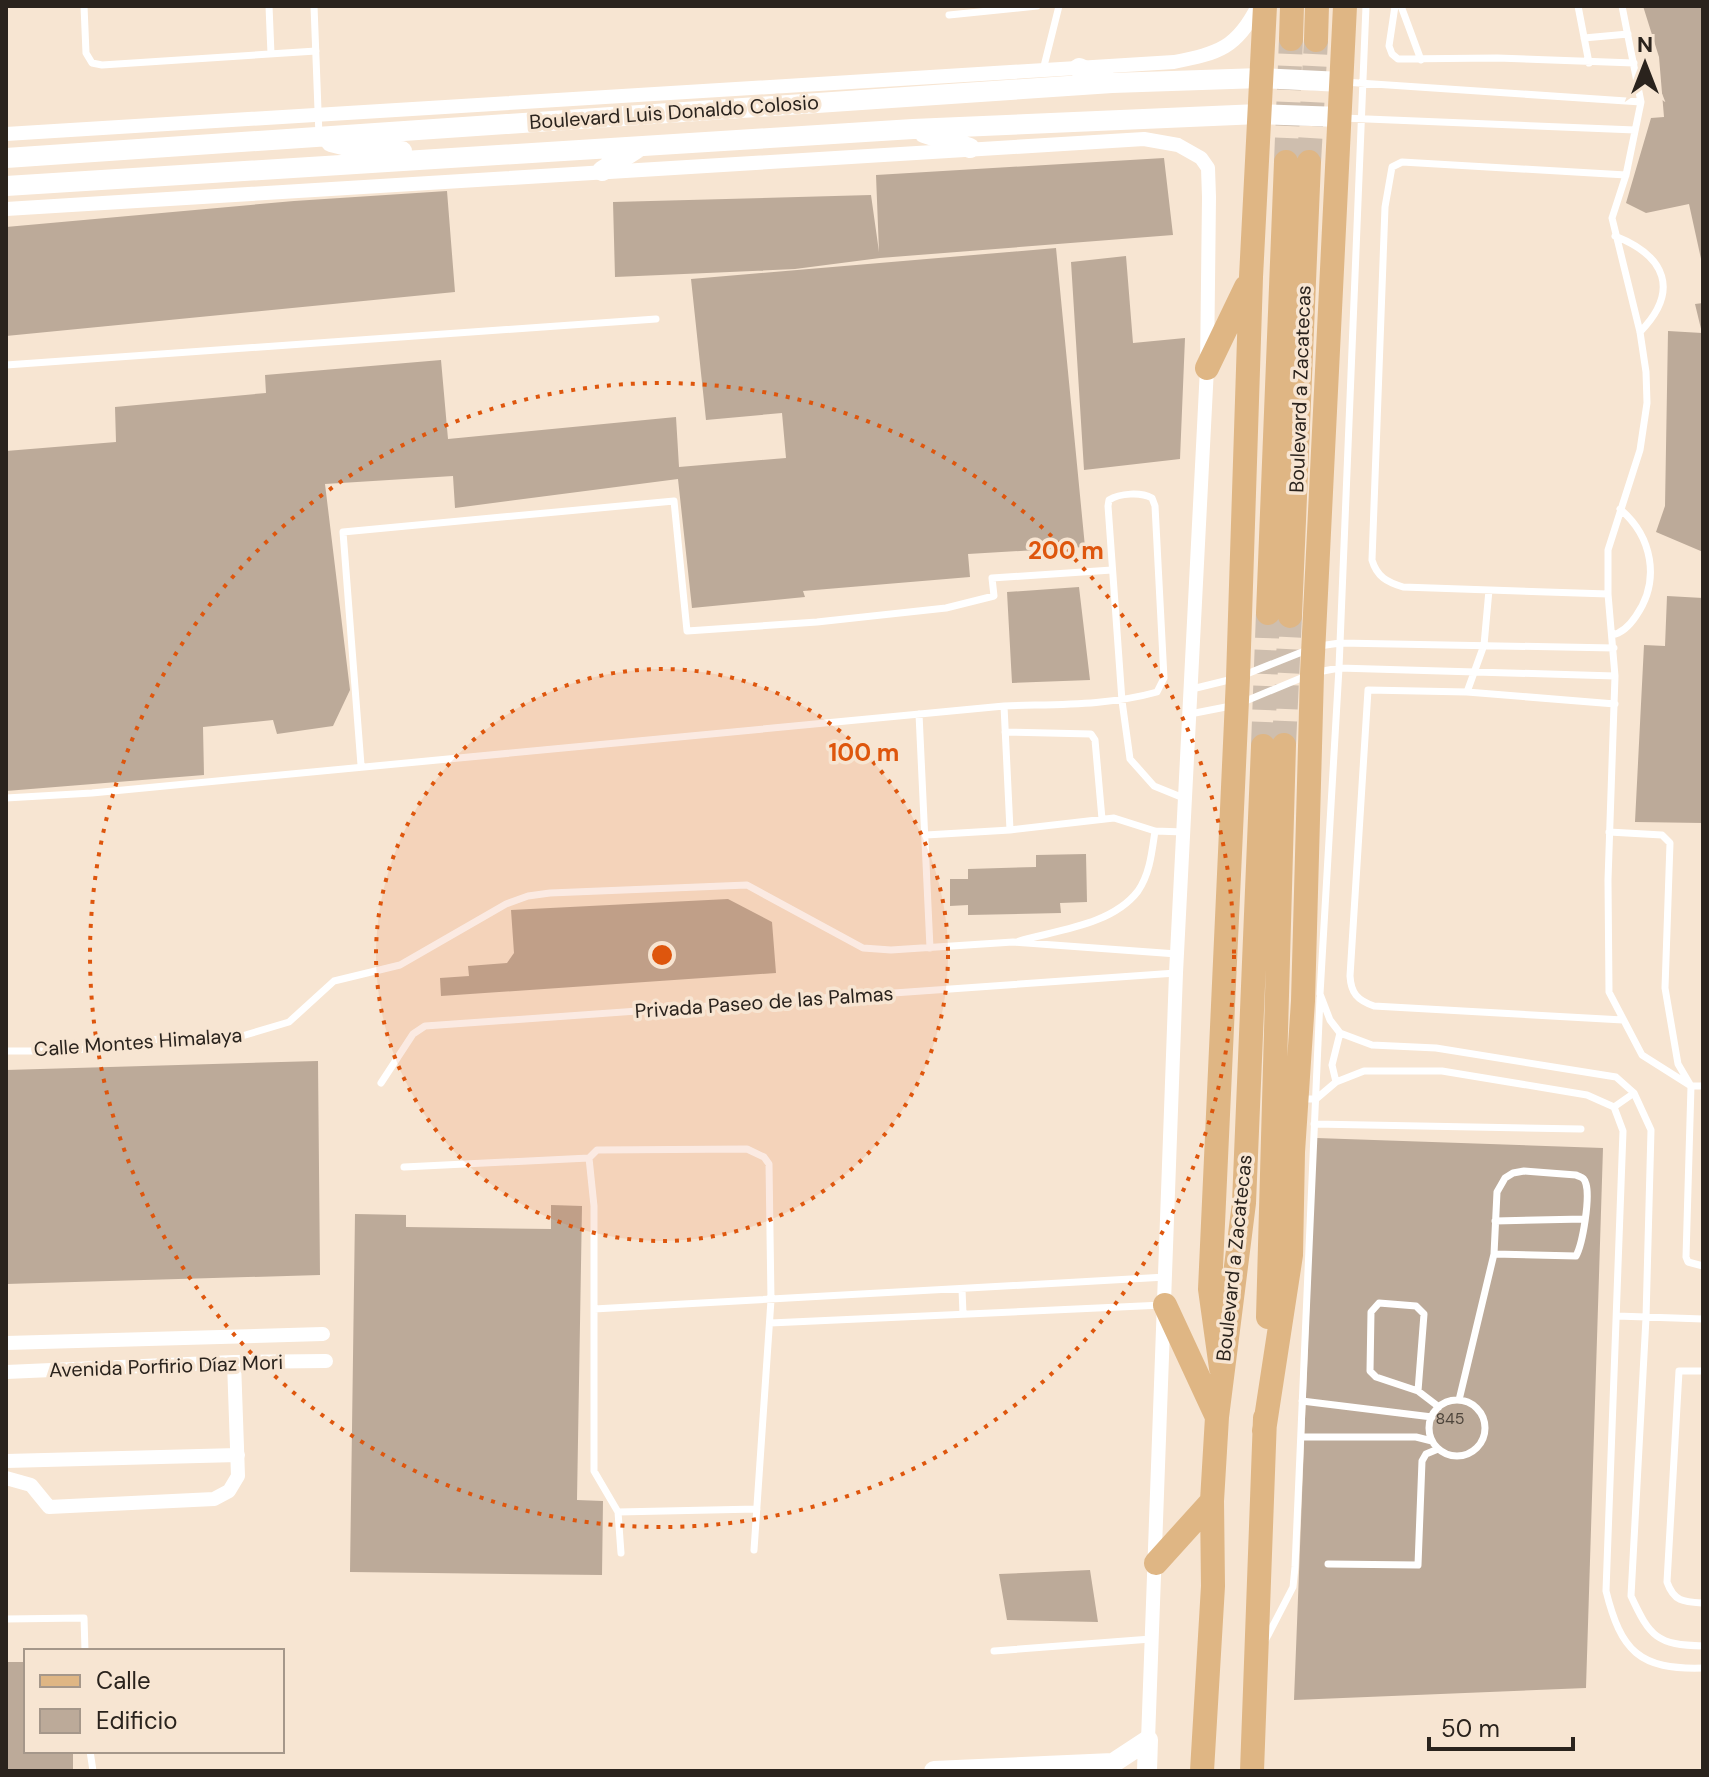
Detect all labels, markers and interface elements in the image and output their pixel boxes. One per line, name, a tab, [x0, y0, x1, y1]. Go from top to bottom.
north arrow	[1605, 24, 1685, 104]
text: N	[1637, 30, 1653, 59]
street label: Boulevard Luis Donaldo Colosio	[528, 89, 820, 135]
street label: Boulevard a Zacatecas	[1283, 285, 1317, 493]
text: 200 m	[1028, 535, 1104, 566]
text: 100 m	[829, 737, 899, 768]
centre of rings	[648, 941, 676, 969]
street label: Privada Paseo de las Palmas	[634, 980, 894, 1024]
street label: Calle Montes Himalaya	[33, 1022, 243, 1062]
street label: Boulevard a Zacatecas	[1210, 1153, 1258, 1363]
street label: Avenida Porfirio Díaz Mori	[49, 1349, 283, 1383]
house number: 845	[1435, 1408, 1465, 1429]
legend	[24, 1649, 284, 1753]
text: Calle	[96, 1665, 151, 1696]
scale bar	[1429, 1701, 1573, 1751]
text: Edificio	[96, 1705, 178, 1736]
text: 50 m	[1441, 1713, 1500, 1744]

